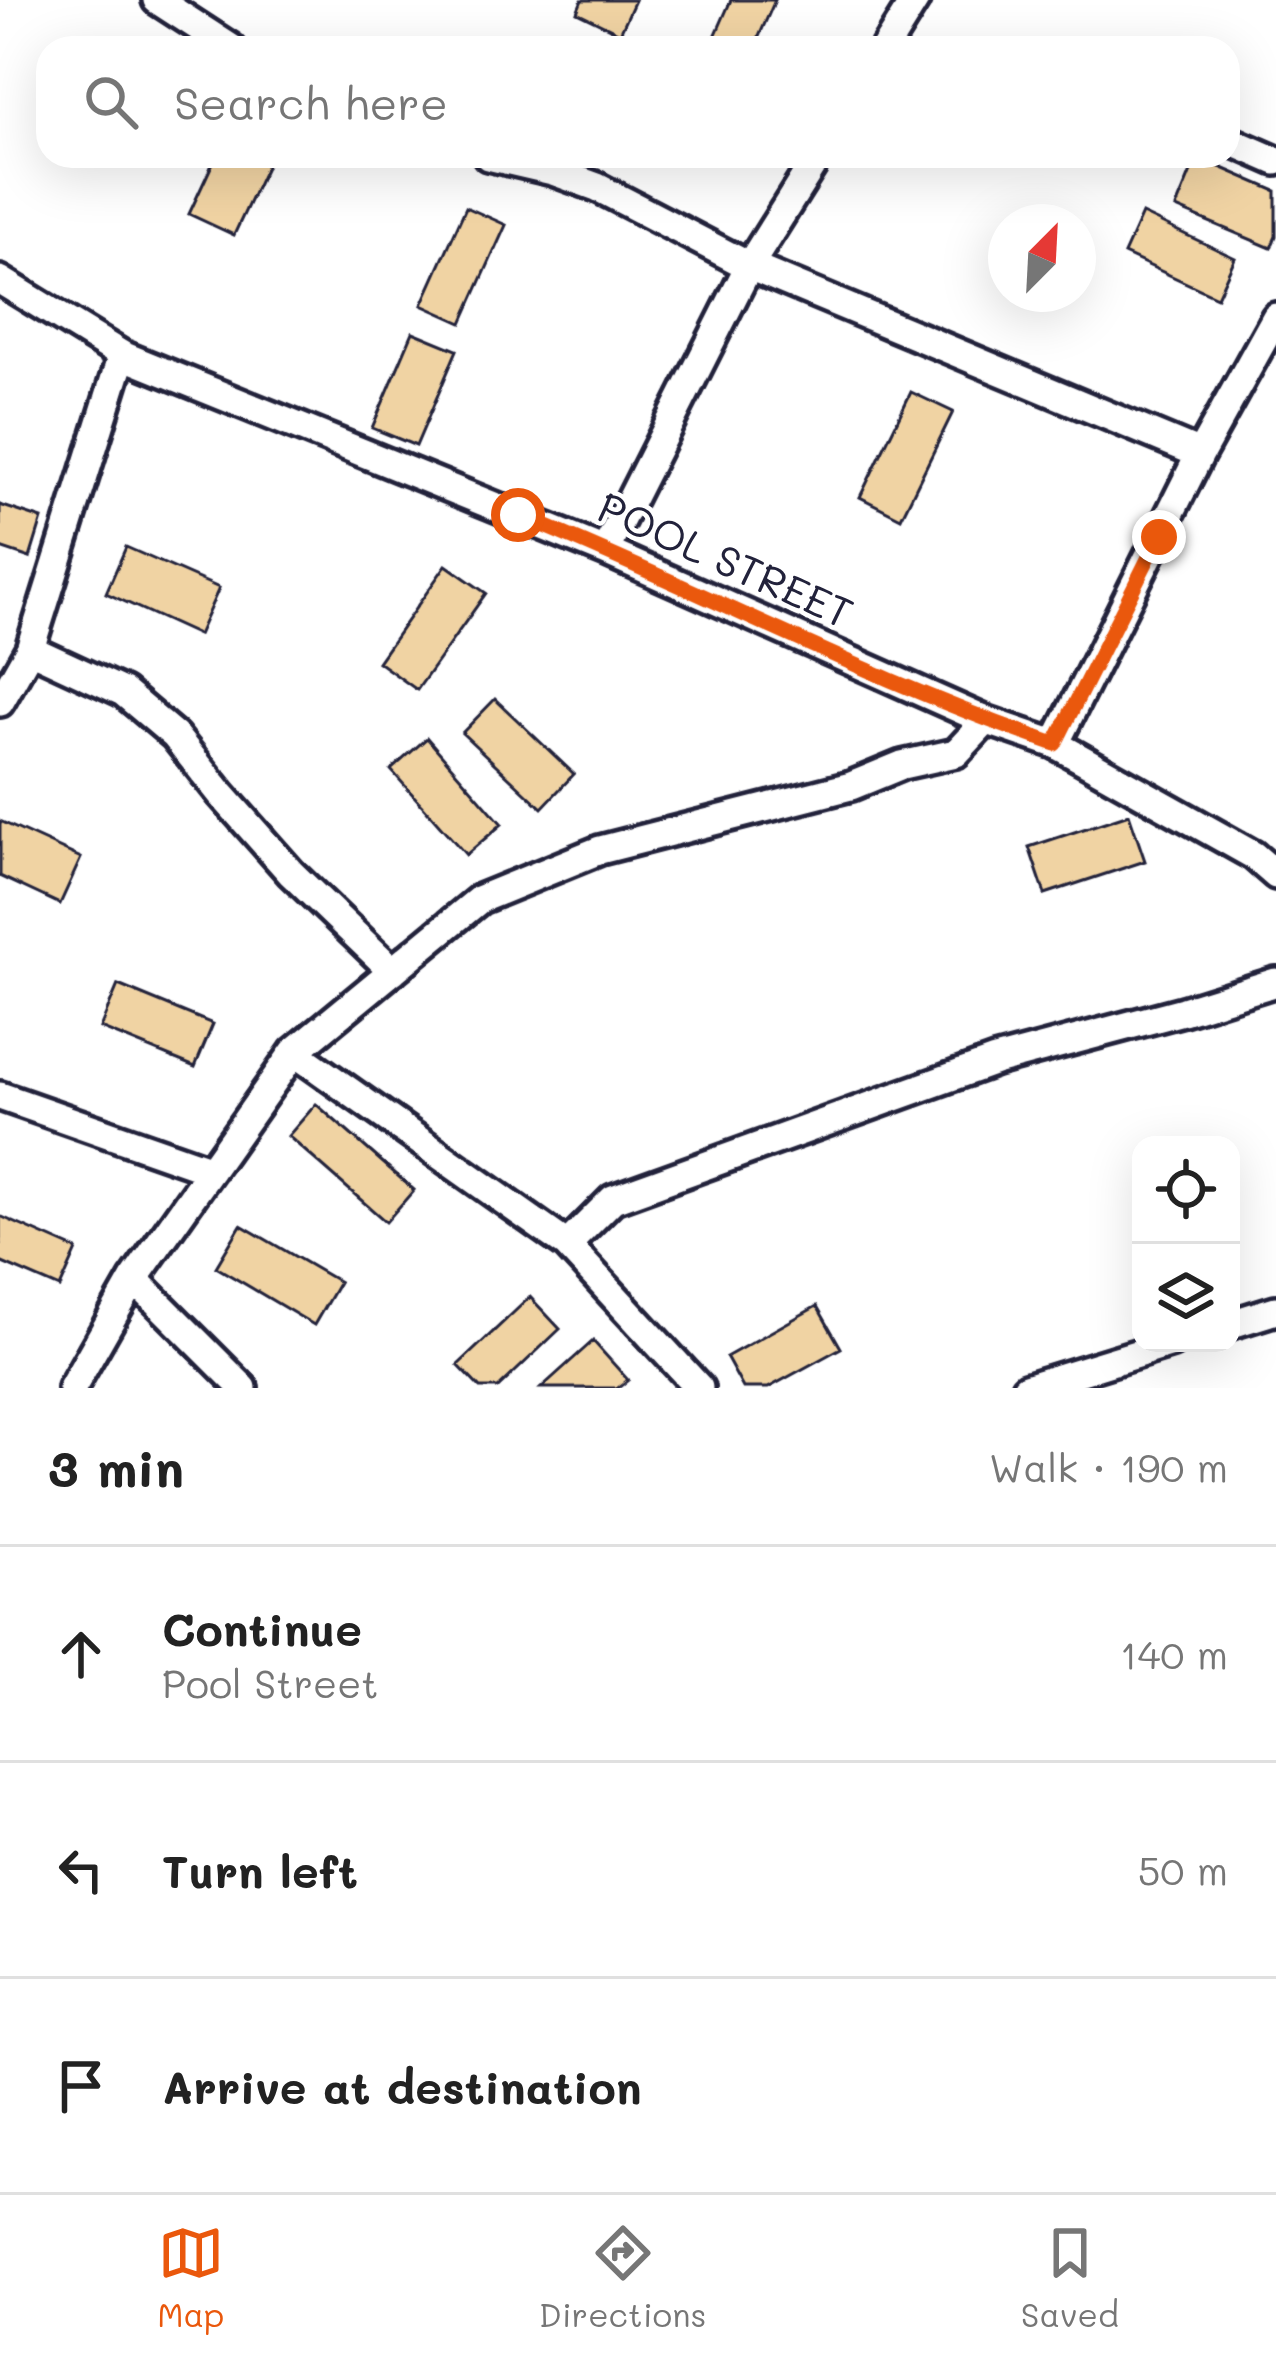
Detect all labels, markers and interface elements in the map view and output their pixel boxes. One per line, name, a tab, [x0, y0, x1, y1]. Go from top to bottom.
search box	[36, 36, 1240, 168]
icon: search	[78, 69, 144, 135]
text: Search here	[174, 73, 448, 131]
north arrow	[988, 204, 1096, 312]
street label: POOL STREET	[590, 478, 862, 640]
route start	[491, 488, 545, 542]
route end	[1132, 510, 1186, 564]
map controls	[1132, 1136, 1240, 1352]
button: locate	[1132, 1136, 1240, 1244]
button: layers	[1132, 1244, 1240, 1352]
text: 3 min	[48, 1433, 184, 1500]
text: Walk · 190 m	[989, 1441, 1228, 1492]
text: Continue	[162, 1599, 362, 1657]
icon: ahead	[48, 1621, 114, 1687]
text: 140 m	[1120, 1628, 1228, 1679]
text: Pool Street	[162, 1657, 379, 1708]
icon: left	[48, 1837, 114, 1903]
text: Turn left	[162, 1841, 358, 1899]
text: 50 m	[1138, 1844, 1228, 1895]
icon: arrive	[48, 2053, 114, 2119]
text: Arrive at destination	[162, 2057, 642, 2115]
tab: Map	[157, 2220, 224, 2335]
tab: Directions	[539, 2220, 706, 2335]
tab: Saved	[1021, 2220, 1119, 2335]

